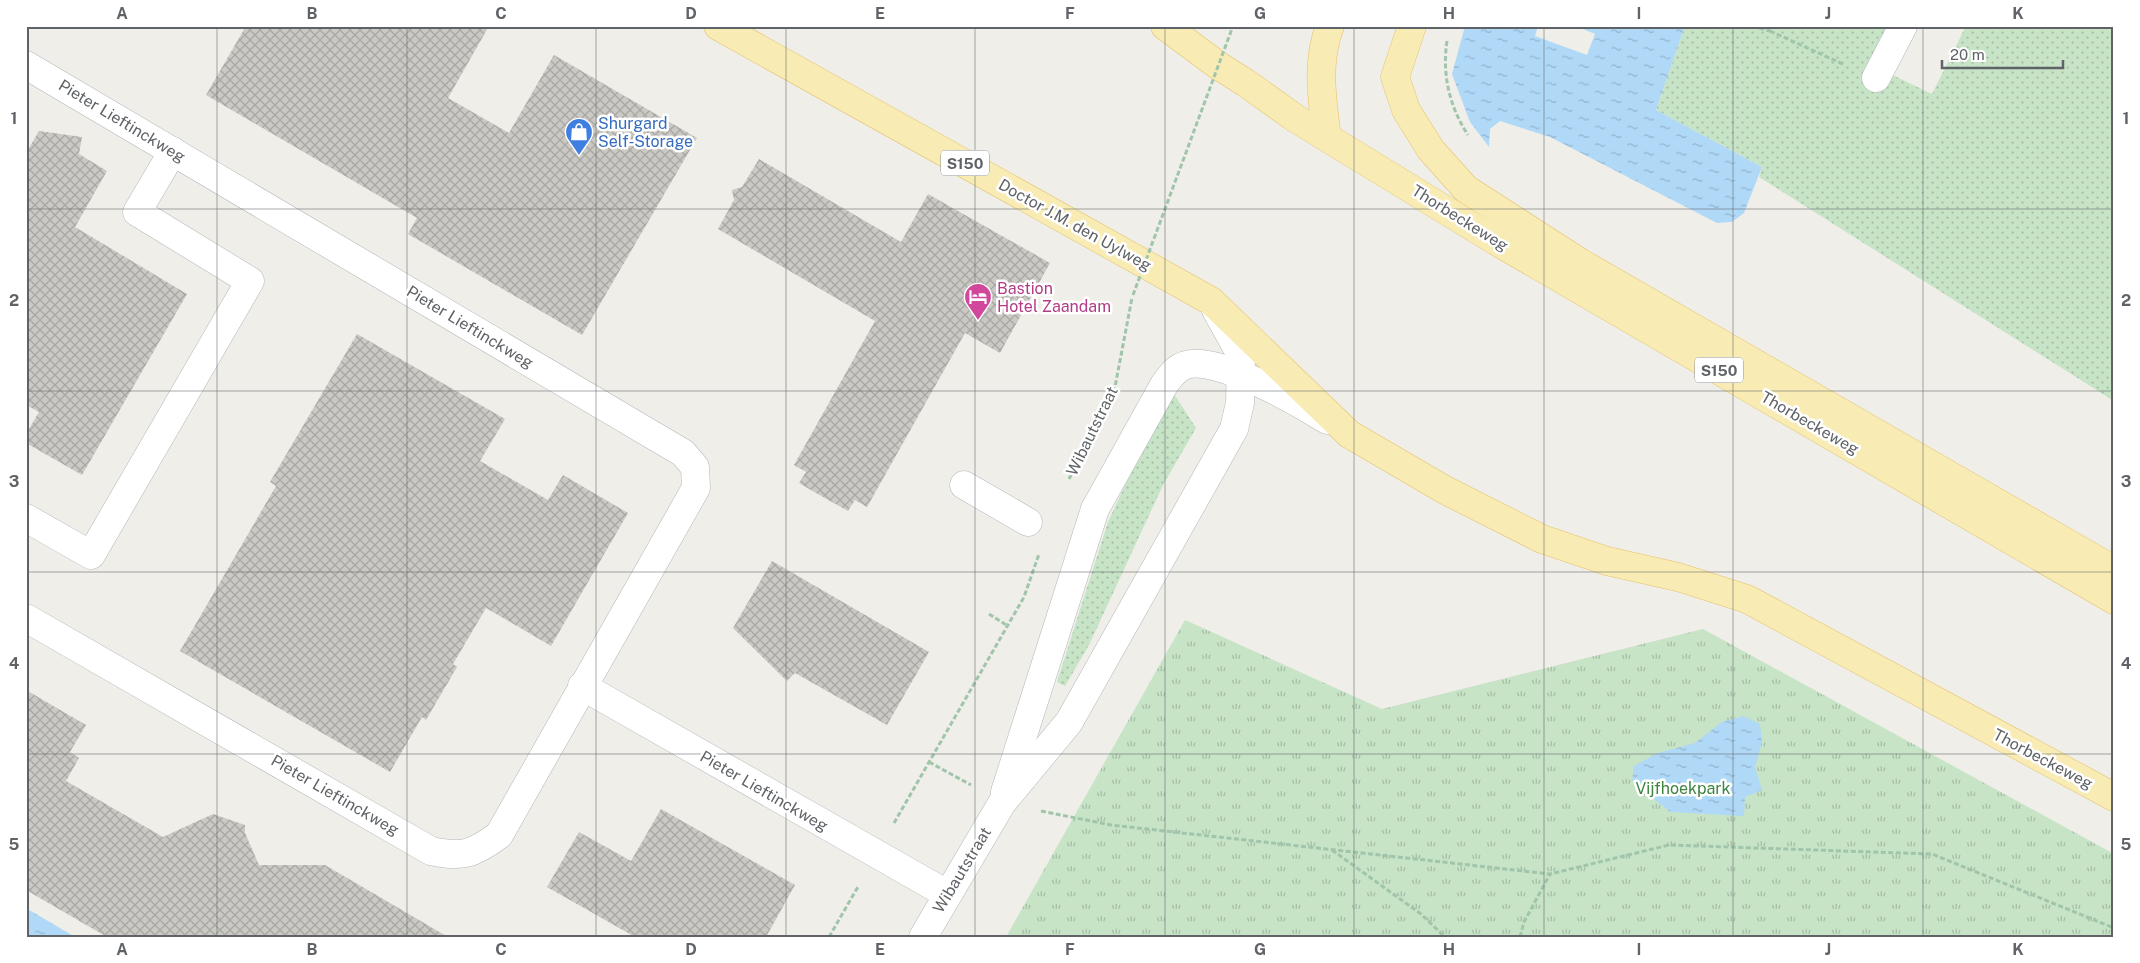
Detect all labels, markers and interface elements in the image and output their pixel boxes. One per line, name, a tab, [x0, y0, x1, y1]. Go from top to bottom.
text: A	[116, 4, 128, 23]
text: B	[307, 4, 318, 23]
text: C	[495, 4, 507, 23]
text: D	[685, 4, 697, 23]
text: E	[875, 4, 885, 23]
text: F	[1065, 4, 1075, 23]
text: G	[1254, 4, 1266, 23]
text: H	[1443, 4, 1455, 23]
text: I	[1637, 4, 1641, 23]
text: J	[1825, 4, 1831, 23]
text: K	[2012, 4, 2024, 23]
scale bar	[1942, 38, 2064, 70]
text: 20 m	[1950, 46, 1985, 63]
street label: Pieter Lieftinckweg	[55, 76, 189, 166]
text: 1	[11, 109, 17, 128]
text: 1	[2123, 109, 2129, 128]
place label: Shurgard Self-Storage	[598, 114, 693, 151]
shop icon: Shurgard Self-Storage	[564, 117, 594, 156]
road number: S150	[941, 150, 989, 176]
street label: Doctor J.M. den Uylweg	[995, 175, 1155, 275]
street label: Thorbeckeweg	[1408, 181, 1512, 255]
place label: Bastion Hotel Zaandam	[997, 279, 1111, 316]
street label: Pieter Lieftinckweg	[403, 282, 537, 372]
hotel icon: Bastion Hotel Zaandam	[963, 282, 993, 321]
text: 2	[9, 291, 19, 310]
text: 2	[2121, 291, 2131, 310]
road number: S150	[1695, 358, 1743, 382]
street label: Wibautstraat	[1062, 383, 1122, 479]
street label: Thorbeckeweg	[1758, 387, 1862, 459]
text: 3	[9, 472, 19, 491]
text: 3	[2121, 472, 2131, 491]
text: 4	[9, 654, 20, 673]
text: 4	[2121, 654, 2132, 673]
street label: Thorbeckeweg	[1990, 725, 2096, 793]
street label: Pieter Lieftinckweg	[697, 747, 831, 835]
street label: Pieter Lieftinckweg	[268, 751, 402, 839]
park label: Vijfhoekpark	[1635, 779, 1731, 798]
street label: Wibautstraat	[929, 824, 995, 916]
text: 5	[9, 835, 20, 854]
text: 5	[2121, 835, 2132, 854]
text: A	[116, 940, 128, 959]
text: B	[307, 940, 318, 959]
text: C	[495, 940, 507, 959]
text: D	[685, 940, 697, 959]
text: E	[875, 940, 885, 959]
text: F	[1065, 940, 1075, 959]
text: G	[1254, 940, 1266, 959]
text: H	[1443, 940, 1455, 959]
text: I	[1637, 940, 1641, 959]
text: J	[1825, 940, 1831, 959]
text: K	[2012, 940, 2024, 959]

